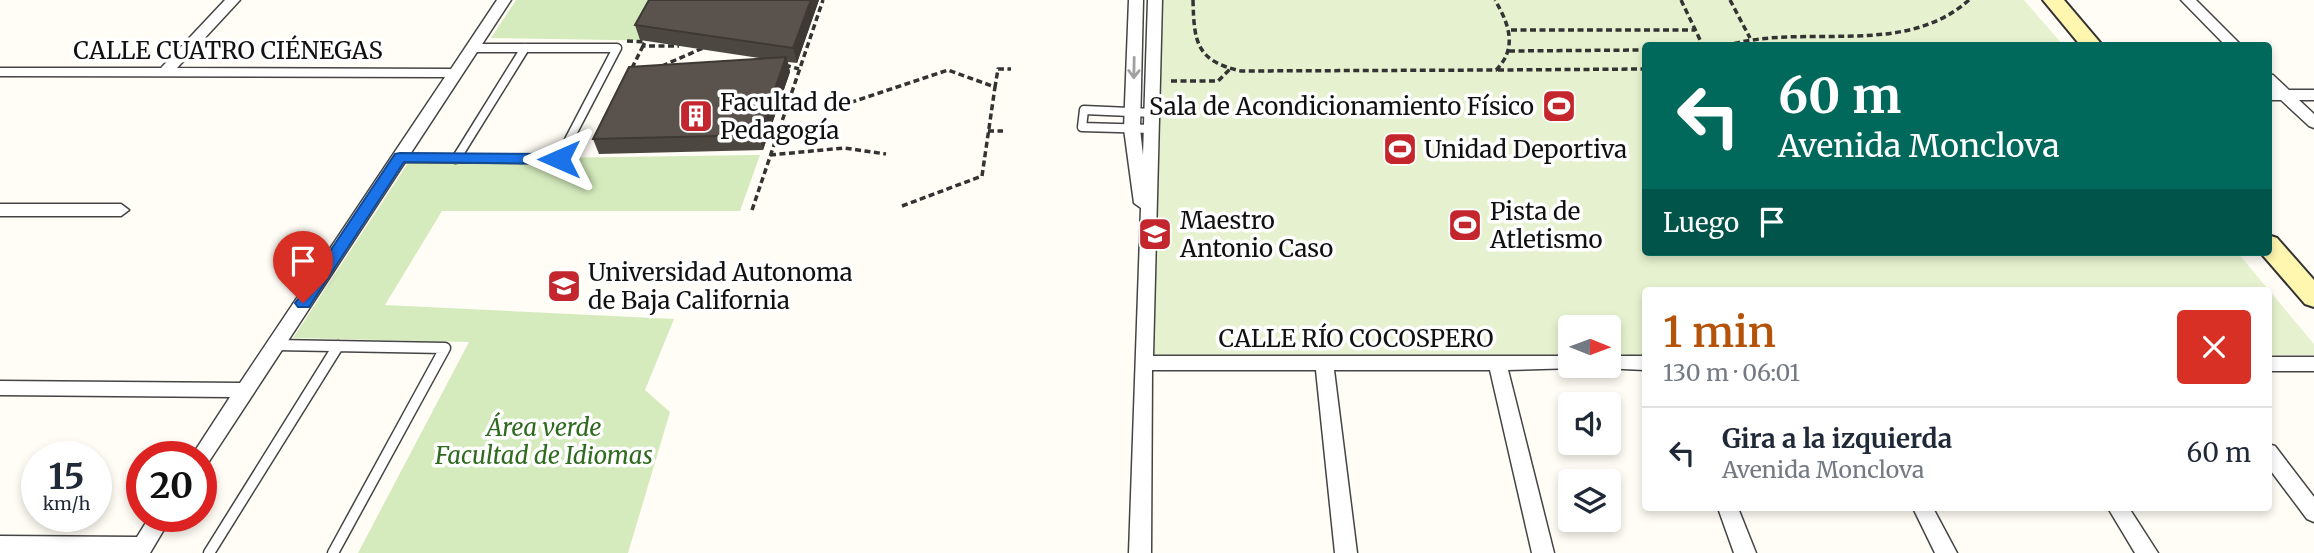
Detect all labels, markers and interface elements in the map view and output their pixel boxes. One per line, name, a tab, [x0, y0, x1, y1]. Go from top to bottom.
street label: CALLE CUATRO CIÉNEGAS	[73, 34, 383, 66]
one-way arrow	[1128, 56, 1141, 79]
text: 60 m	[1778, 65, 1901, 126]
icon: left	[1663, 70, 1754, 161]
place label: Facultad de Pedagogía	[720, 87, 851, 146]
sports icon: Sala de Acondicionamiento Físico	[1540, 87, 1578, 125]
place label: Sala de Acondicionamiento Físico	[1149, 91, 1534, 122]
building icon: Facultad de Pedagogía	[677, 97, 715, 135]
position arrow	[522, 122, 596, 196]
text: Avenida Monclova	[1778, 126, 2060, 166]
sports icon: Unidad Deportiva	[1381, 130, 1419, 168]
place label: Unidad Deportiva	[1424, 134, 1627, 165]
place label: Pista de Atletismo	[1489, 196, 1603, 255]
icon: arrive	[1753, 203, 1791, 241]
place label: Maestro Antonio Caso	[1179, 205, 1333, 264]
sports icon: Pista de Atletismo	[1446, 206, 1484, 244]
text: Luego	[1663, 206, 1739, 239]
school or university icon: Maestro Antonio Caso	[1136, 215, 1174, 253]
pin	[273, 231, 333, 303]
icon: arrive	[284, 242, 322, 280]
place label: Universidad Autonoma de Baja California	[588, 257, 853, 316]
school or university icon: Universidad Autonoma de Baja California	[545, 267, 583, 305]
text: 1 min	[1663, 306, 1776, 358]
button: close	[2177, 310, 2251, 384]
north arrow	[1558, 315, 1620, 378]
map controls	[1558, 315, 1621, 532]
street label: CALLE RÍO COCOSPERO	[1218, 322, 1494, 354]
text: 130 m · 06:01	[1663, 358, 1800, 387]
button: sound	[1558, 392, 1621, 455]
park label: Área verde Facultad de Idiomas	[434, 412, 653, 471]
text: Gira a la izquierda	[1722, 422, 1952, 455]
icon: left	[1663, 434, 1701, 472]
text: 60 m	[2187, 436, 2251, 469]
speed limit sign: 20	[126, 441, 217, 532]
text: 15	[49, 455, 84, 499]
text: Avenida Monclova	[1722, 455, 1924, 484]
button: layers	[1558, 469, 1621, 532]
text: km/h	[43, 492, 90, 515]

